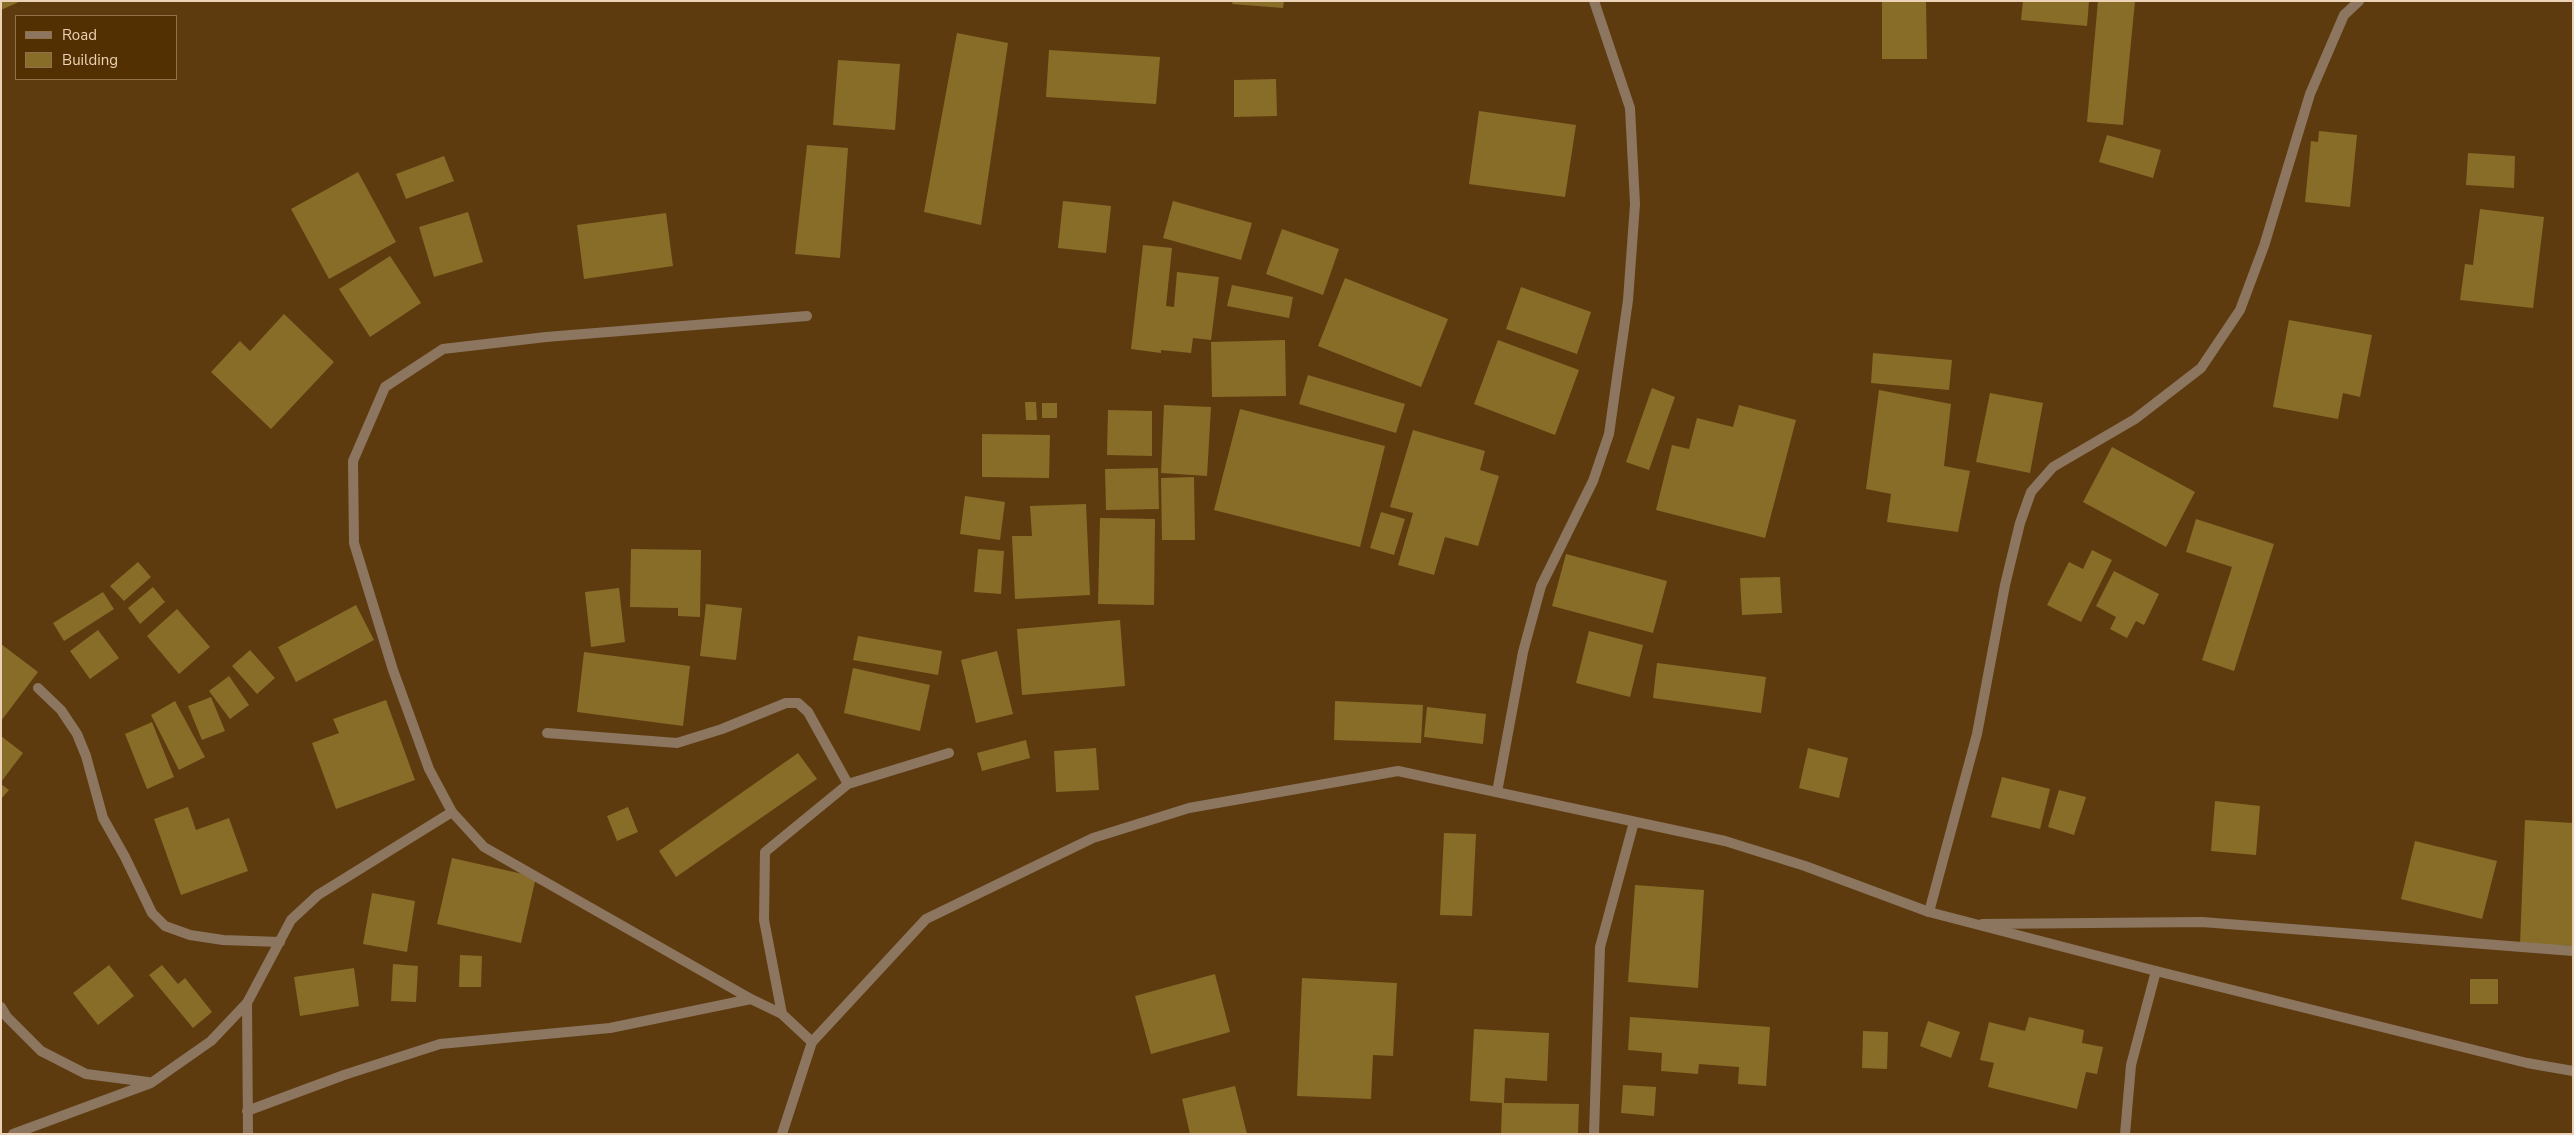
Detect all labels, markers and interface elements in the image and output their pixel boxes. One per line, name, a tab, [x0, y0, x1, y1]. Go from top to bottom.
legend	[15, 15, 178, 80]
text: Road	[62, 25, 97, 45]
text: Building	[62, 50, 118, 70]

